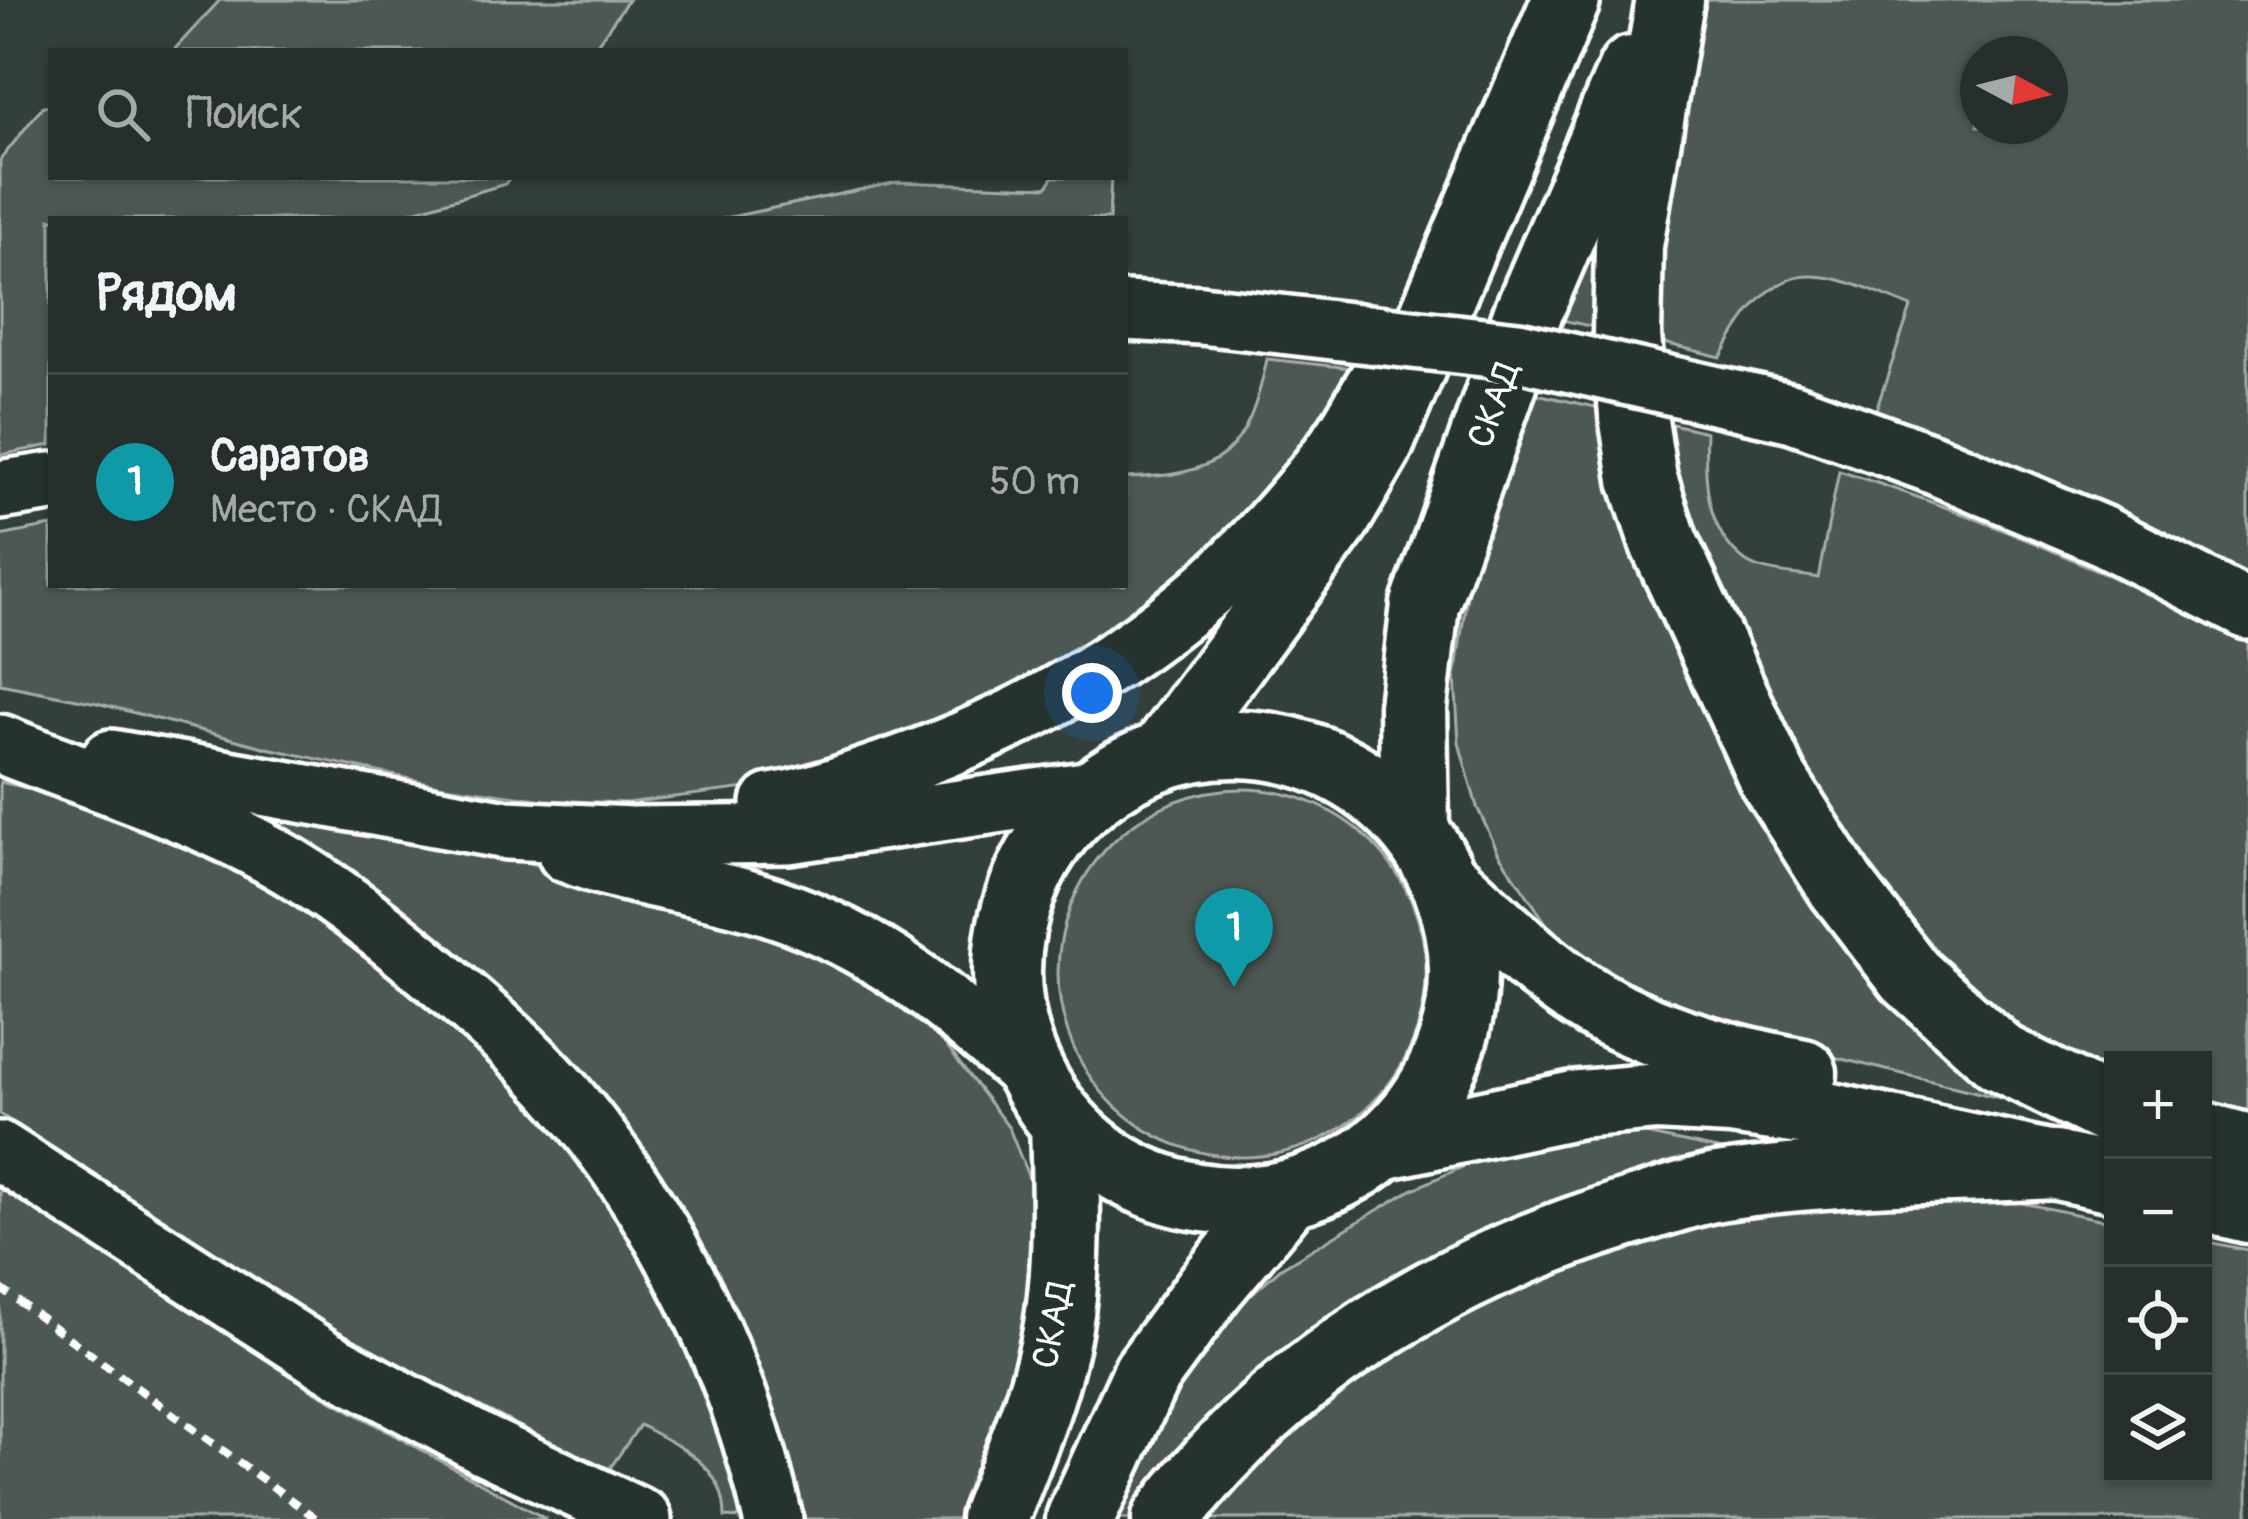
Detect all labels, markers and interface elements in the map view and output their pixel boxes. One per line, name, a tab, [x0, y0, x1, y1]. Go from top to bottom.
north arrow	[1960, 36, 2068, 144]
search box	[48, 48, 1128, 180]
icon: search	[90, 81, 156, 147]
text: Поиск	[186, 86, 303, 142]
text: Рядом	[96, 262, 237, 326]
street label: СКАД	[1458, 356, 1530, 454]
text: Саратов	[210, 429, 370, 485]
text: 1	[127, 457, 143, 506]
text: 50 m	[989, 457, 1080, 506]
text: Место · СКАД	[210, 485, 442, 534]
your location	[1062, 663, 1122, 723]
pin: 1	[1195, 888, 1273, 987]
map controls	[2104, 1051, 2212, 1483]
button: +	[2104, 1051, 2212, 1159]
button: −	[2104, 1159, 2212, 1267]
button: locate	[2104, 1267, 2212, 1375]
street label: СКАД	[1023, 1277, 1084, 1372]
button: layers	[2104, 1375, 2212, 1483]

